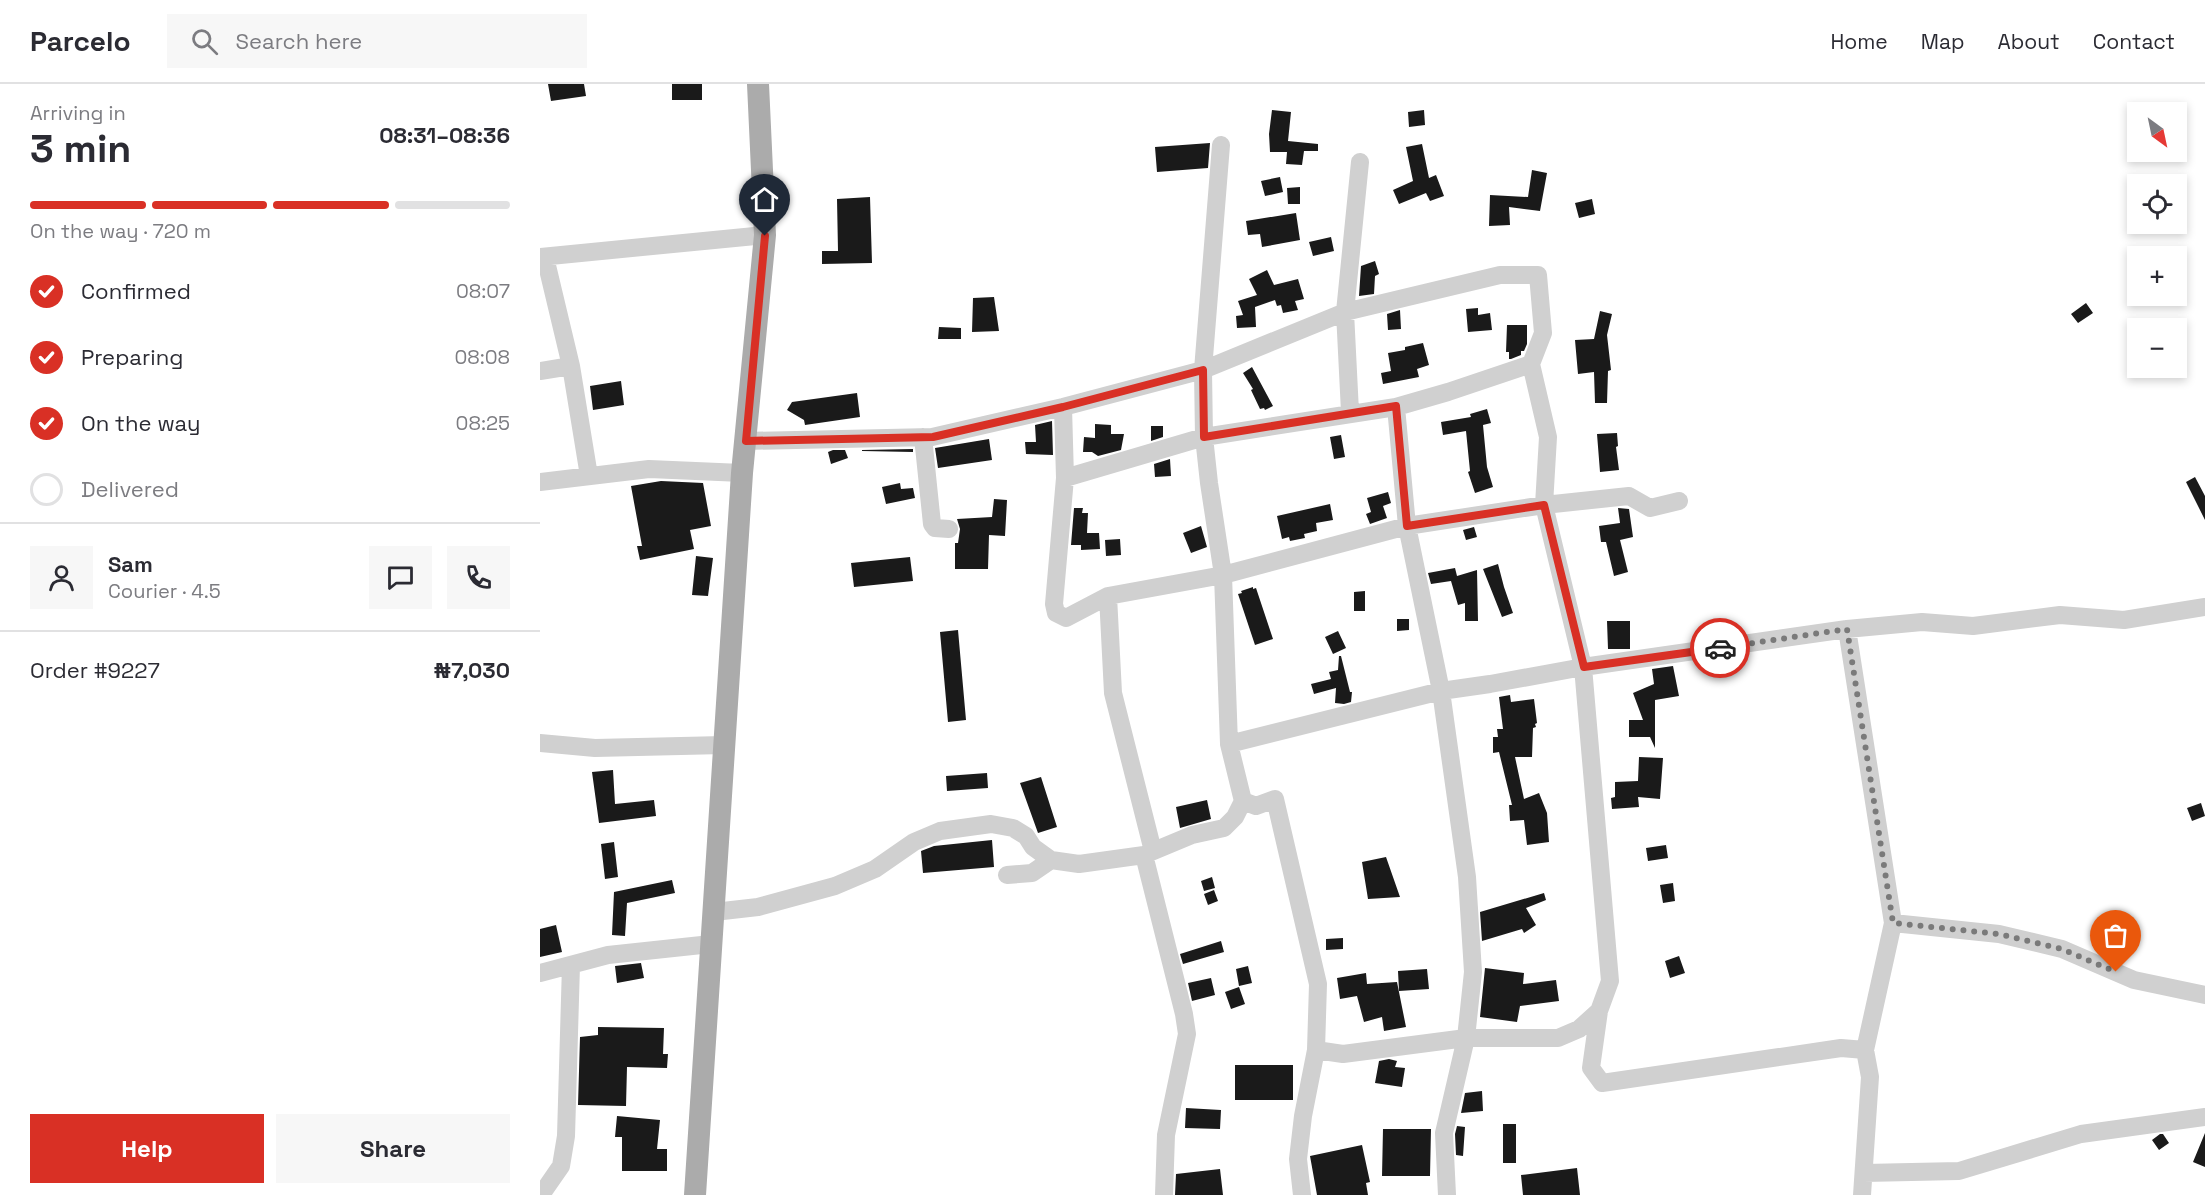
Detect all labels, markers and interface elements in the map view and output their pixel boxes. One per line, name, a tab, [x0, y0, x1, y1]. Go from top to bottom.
search box	[167, 14, 587, 68]
text: Parcelo	[30, 23, 131, 59]
icon: search	[188, 25, 221, 58]
text: Search here	[236, 27, 362, 55]
text: Home	[1830, 28, 1888, 55]
text: Map	[1921, 28, 1965, 55]
text: About	[1998, 28, 2060, 55]
text: Contact	[2093, 28, 2175, 55]
text: Arriving in	[30, 100, 126, 126]
north arrow	[2127, 102, 2187, 162]
map controls	[2127, 102, 2187, 378]
text: 08:31–08:36	[379, 121, 510, 149]
text: 3 min	[30, 124, 131, 173]
pin	[739, 174, 790, 236]
button: locate	[2127, 174, 2187, 234]
icon: home	[748, 183, 781, 216]
text: On the way · 720 m	[30, 218, 211, 244]
button: +	[2127, 246, 2187, 306]
icon: check	[30, 275, 63, 308]
text: Confirmed	[81, 277, 191, 305]
text: 08:07	[456, 278, 510, 304]
button: −	[2127, 318, 2187, 378]
icon: check	[30, 341, 63, 374]
text: Preparing	[81, 343, 183, 371]
text: 08:08	[454, 344, 510, 370]
icon: check	[30, 407, 63, 440]
text: On the way	[81, 409, 200, 437]
text: 08:25	[456, 410, 510, 436]
text: Delivered	[81, 475, 179, 503]
button: person	[30, 546, 93, 609]
button: chat	[369, 546, 432, 609]
button: phone	[447, 546, 510, 609]
text: Sam	[108, 550, 153, 578]
text: Courier · 4.5	[108, 578, 221, 604]
courier	[1690, 618, 1750, 678]
icon: car	[1704, 632, 1737, 665]
text: Order #9227	[30, 656, 160, 684]
text: ₦7,030	[433, 656, 510, 684]
pin	[2090, 910, 2141, 972]
icon: bag	[2099, 919, 2132, 952]
button: Help	[30, 1114, 264, 1183]
button: Share	[276, 1114, 510, 1183]

